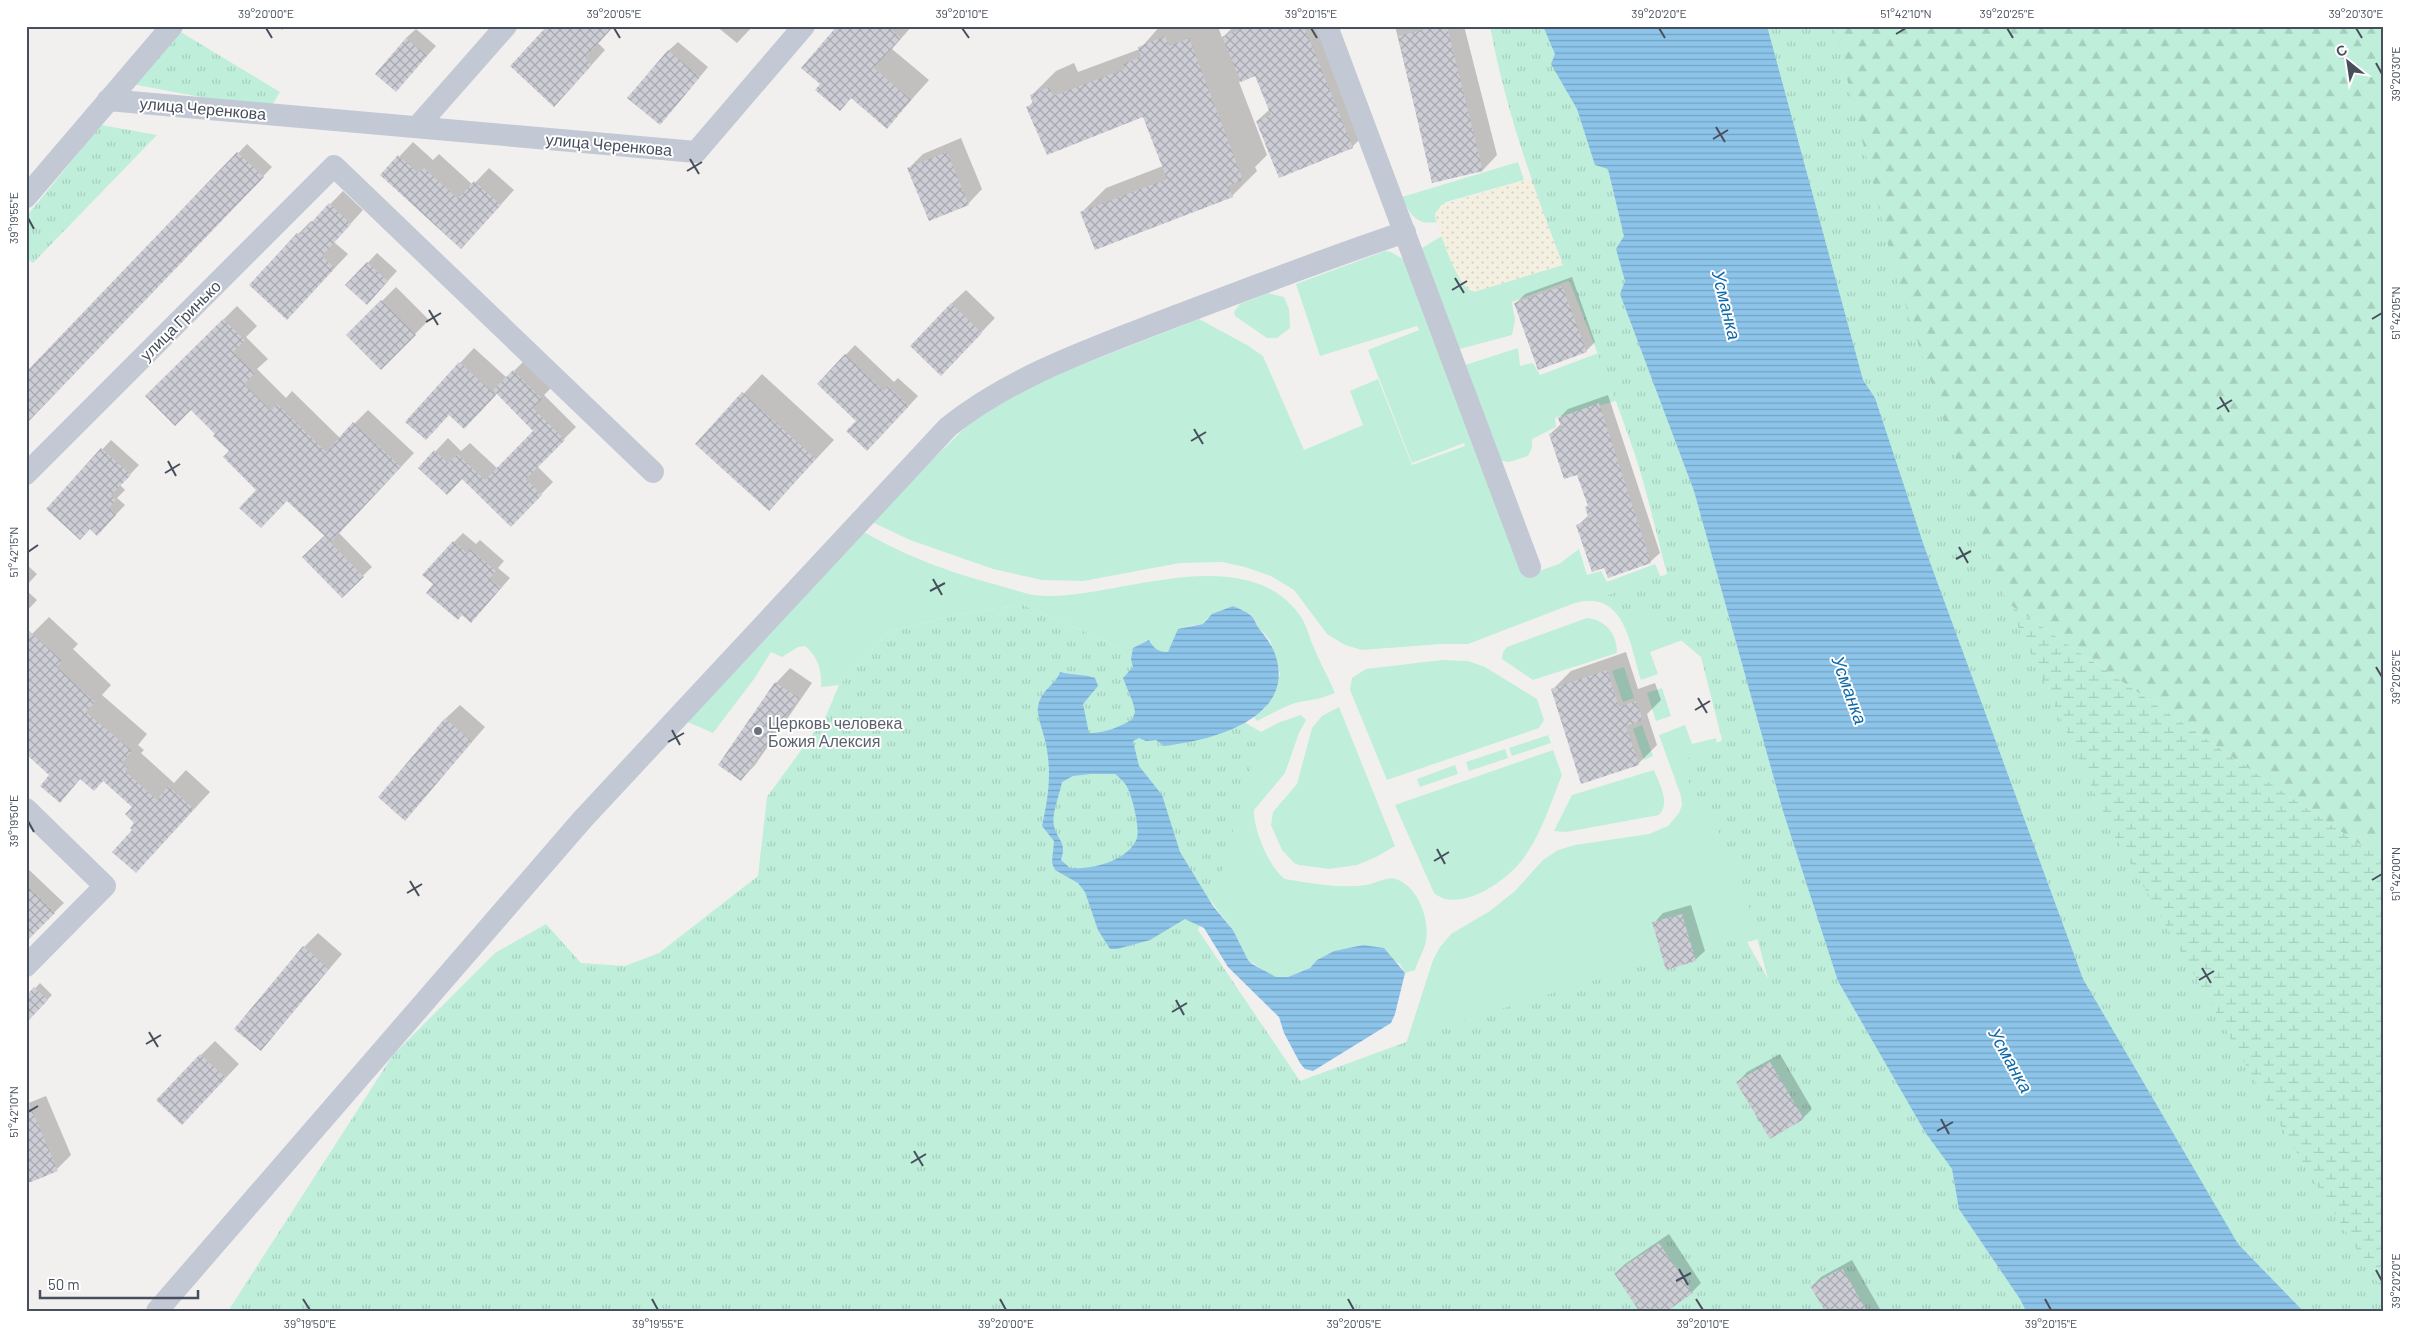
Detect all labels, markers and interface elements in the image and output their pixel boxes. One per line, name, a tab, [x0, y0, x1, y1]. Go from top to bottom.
text: 39°20'00"E	[238, 6, 294, 20]
text: 39°20'05"E	[586, 6, 642, 20]
text: 39°20'10"E	[935, 6, 989, 20]
text: 39°20'15"E	[1285, 6, 1337, 20]
text: 39°20'20"E	[1631, 6, 1687, 20]
text: 51°42'10"N	[1880, 6, 1932, 20]
text: 39°20'25"E	[1980, 6, 2034, 20]
text: 39°20'30"E	[2328, 6, 2384, 20]
north arrow	[2322, 38, 2372, 88]
text: С	[2333, 40, 2350, 60]
text: 39°20'30"E	[2388, 46, 2402, 102]
street label: улица Черенкова	[139, 93, 267, 123]
street label: улица Черенкова	[545, 129, 673, 159]
text: 39°19'55"E	[6, 192, 20, 244]
water label: Усманка	[1708, 267, 1746, 342]
street label: улица Гринько	[136, 276, 224, 364]
text: 51°42'05"N	[2388, 286, 2402, 340]
text: 51°42'15"N	[6, 527, 20, 577]
text: 39°20'25"E	[2388, 650, 2402, 704]
water label: Усманка	[1827, 652, 1872, 727]
place label: Церковь человека Божия Алексия	[768, 713, 902, 750]
marker: Церковь человека Божия Алексия	[752, 725, 764, 737]
text: 39°19'50"E	[6, 795, 20, 847]
text: 51°42'00"N	[2388, 847, 2402, 901]
water label: Усманка	[1984, 1023, 2038, 1096]
text: 51°42'10"N	[6, 1086, 20, 1138]
text: 39°20'20"E	[2388, 1253, 2402, 1309]
scale bar	[40, 1267, 198, 1299]
text: 50 m	[48, 1275, 80, 1293]
text: 39°19'50"E	[284, 1316, 336, 1330]
text: 39°19'55"E	[632, 1316, 684, 1330]
text: 39°20'00"E	[978, 1316, 1034, 1330]
text: 39°20'05"E	[1326, 1316, 1382, 1330]
text: 39°20'10"E	[1676, 1316, 1730, 1330]
text: 39°20'15"E	[2025, 1316, 2077, 1330]

